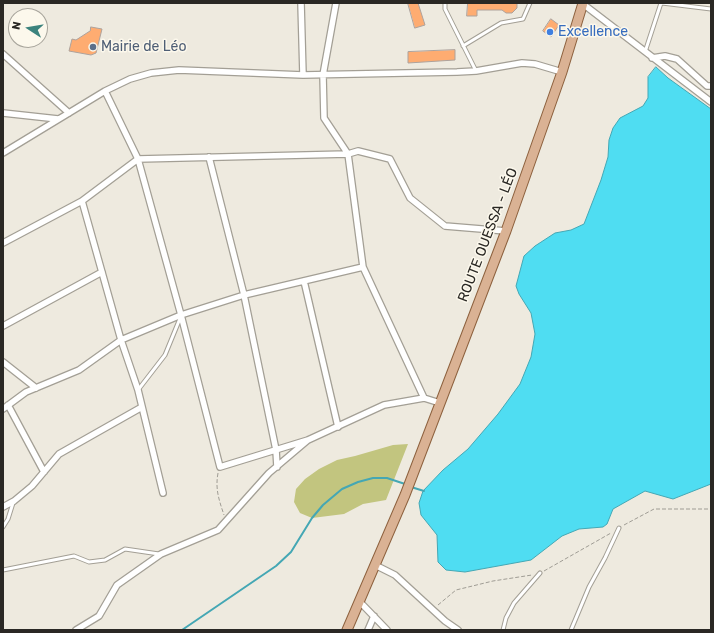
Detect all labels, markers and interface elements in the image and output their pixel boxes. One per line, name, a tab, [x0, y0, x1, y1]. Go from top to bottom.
north arrow	[8, 8, 48, 48]
text: N	[10, 20, 24, 31]
place label: Excellence	[558, 24, 628, 40]
marker: Excellence	[545, 27, 555, 37]
place label: Mairie de Léo	[101, 39, 186, 55]
marker: Mairie de Léo	[88, 42, 98, 52]
street label: ROUTE OUESSA - LÉO	[455, 166, 521, 304]

